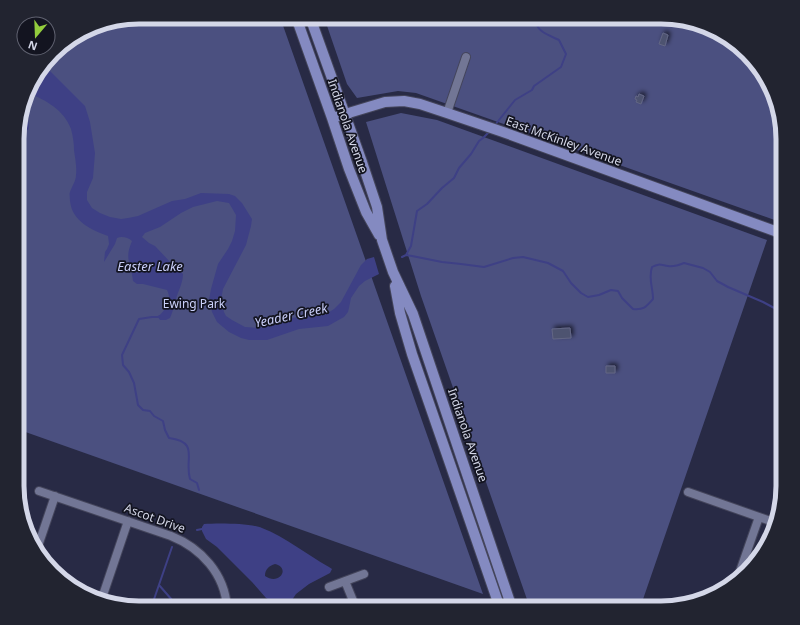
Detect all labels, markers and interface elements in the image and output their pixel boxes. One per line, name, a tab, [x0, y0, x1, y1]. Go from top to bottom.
north arrow	[16, 16, 56, 56]
text: N	[26, 37, 39, 54]
street label: Indianola Avenue	[324, 77, 372, 176]
street label: East McKinley Avenue	[504, 112, 625, 170]
water label: Easter Lake	[117, 257, 183, 275]
park label: Ewing Park	[163, 295, 226, 312]
water label: Yeader Creek	[253, 298, 330, 332]
street label: Indianola Avenue	[444, 386, 492, 485]
street label: Ascot Drive	[122, 499, 188, 537]

